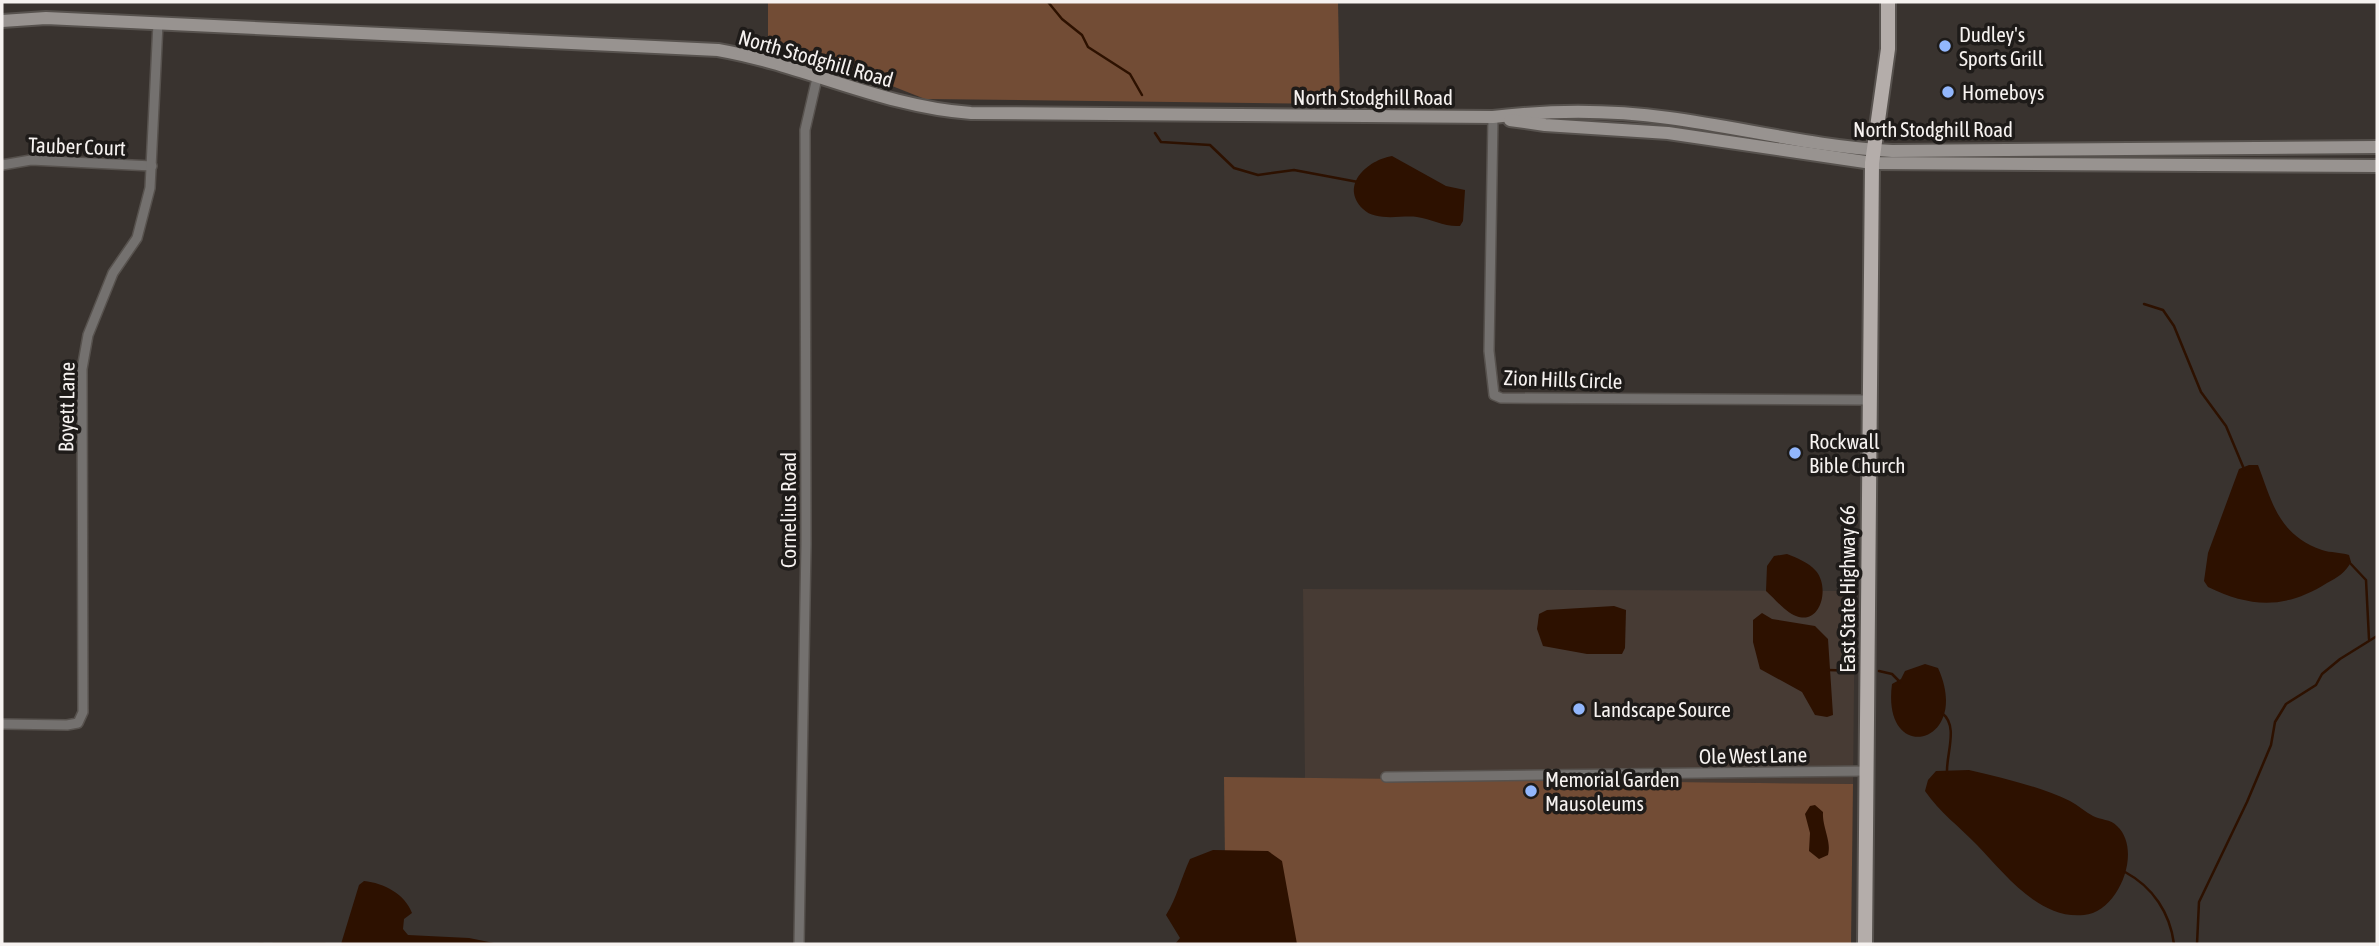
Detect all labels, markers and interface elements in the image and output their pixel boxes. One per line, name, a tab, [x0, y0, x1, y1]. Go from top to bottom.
place label: Dudley's Sports Grill	[1959, 22, 2044, 70]
street label: North Stodghill Road	[736, 24, 896, 92]
marker: Dudley's Sports Grill	[1937, 38, 1953, 54]
place label: Homeboys	[1962, 80, 2044, 104]
marker: Homeboys	[1940, 84, 1956, 100]
street label: North Stodghill Road	[1293, 85, 1453, 109]
street label: North Stodghill Road	[1853, 117, 2013, 141]
street label: Tauber Court	[28, 132, 126, 160]
street label: Boyett Lane	[53, 362, 79, 452]
street label: Zion Hills Circle	[1503, 365, 1623, 393]
place label: Rockwall Bible Church	[1809, 429, 1905, 477]
marker: Rockwall Bible Church	[1787, 445, 1803, 461]
street label: Cornelius Road	[776, 452, 800, 568]
street label: East State Highway 66	[1835, 505, 1859, 673]
place label: Landscape Source	[1593, 697, 1731, 721]
marker: Landscape Source	[1571, 701, 1587, 717]
street label: Ole West Lane	[1699, 742, 1807, 768]
place label: Memorial Garden Mausoleums	[1545, 767, 1680, 815]
marker: Memorial Garden Mausoleums	[1523, 783, 1539, 799]

